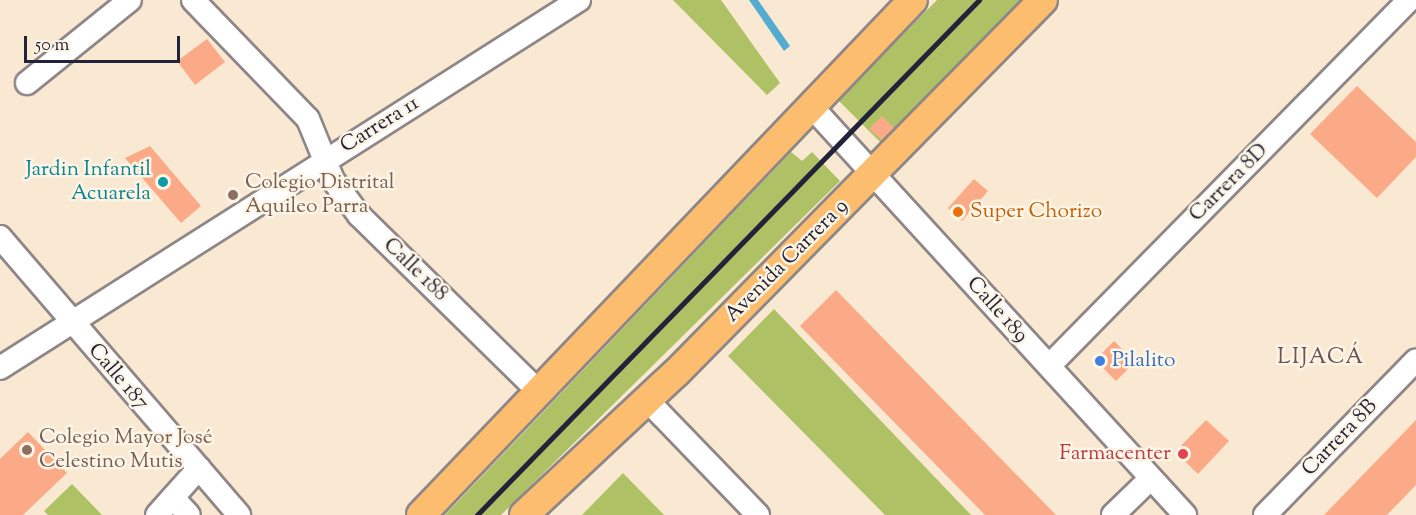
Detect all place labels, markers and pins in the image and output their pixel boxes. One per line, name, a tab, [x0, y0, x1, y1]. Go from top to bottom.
place label: Jardin Infantil Acuarela	[26, 157, 151, 207]
place label: Colegio Distrital Aquileo Parra	[245, 170, 395, 220]
marker: Jardin Infantil Acuarela	[156, 175, 170, 189]
marker: Colegio Distrital Aquileo Parra	[226, 188, 240, 202]
place label: Super Chorizo	[970, 199, 1102, 225]
marker: Super Chorizo	[951, 205, 965, 219]
place label: Pilalito	[1112, 348, 1175, 374]
marker: Pilalito	[1093, 354, 1107, 368]
place label: Colegio Mayor José Celestino Mutis	[39, 425, 212, 475]
place label: Farmacenter	[1059, 441, 1171, 467]
marker: Colegio Mayor José Celestino Mutis	[20, 443, 34, 457]
marker: Farmacenter	[1176, 447, 1190, 461]

